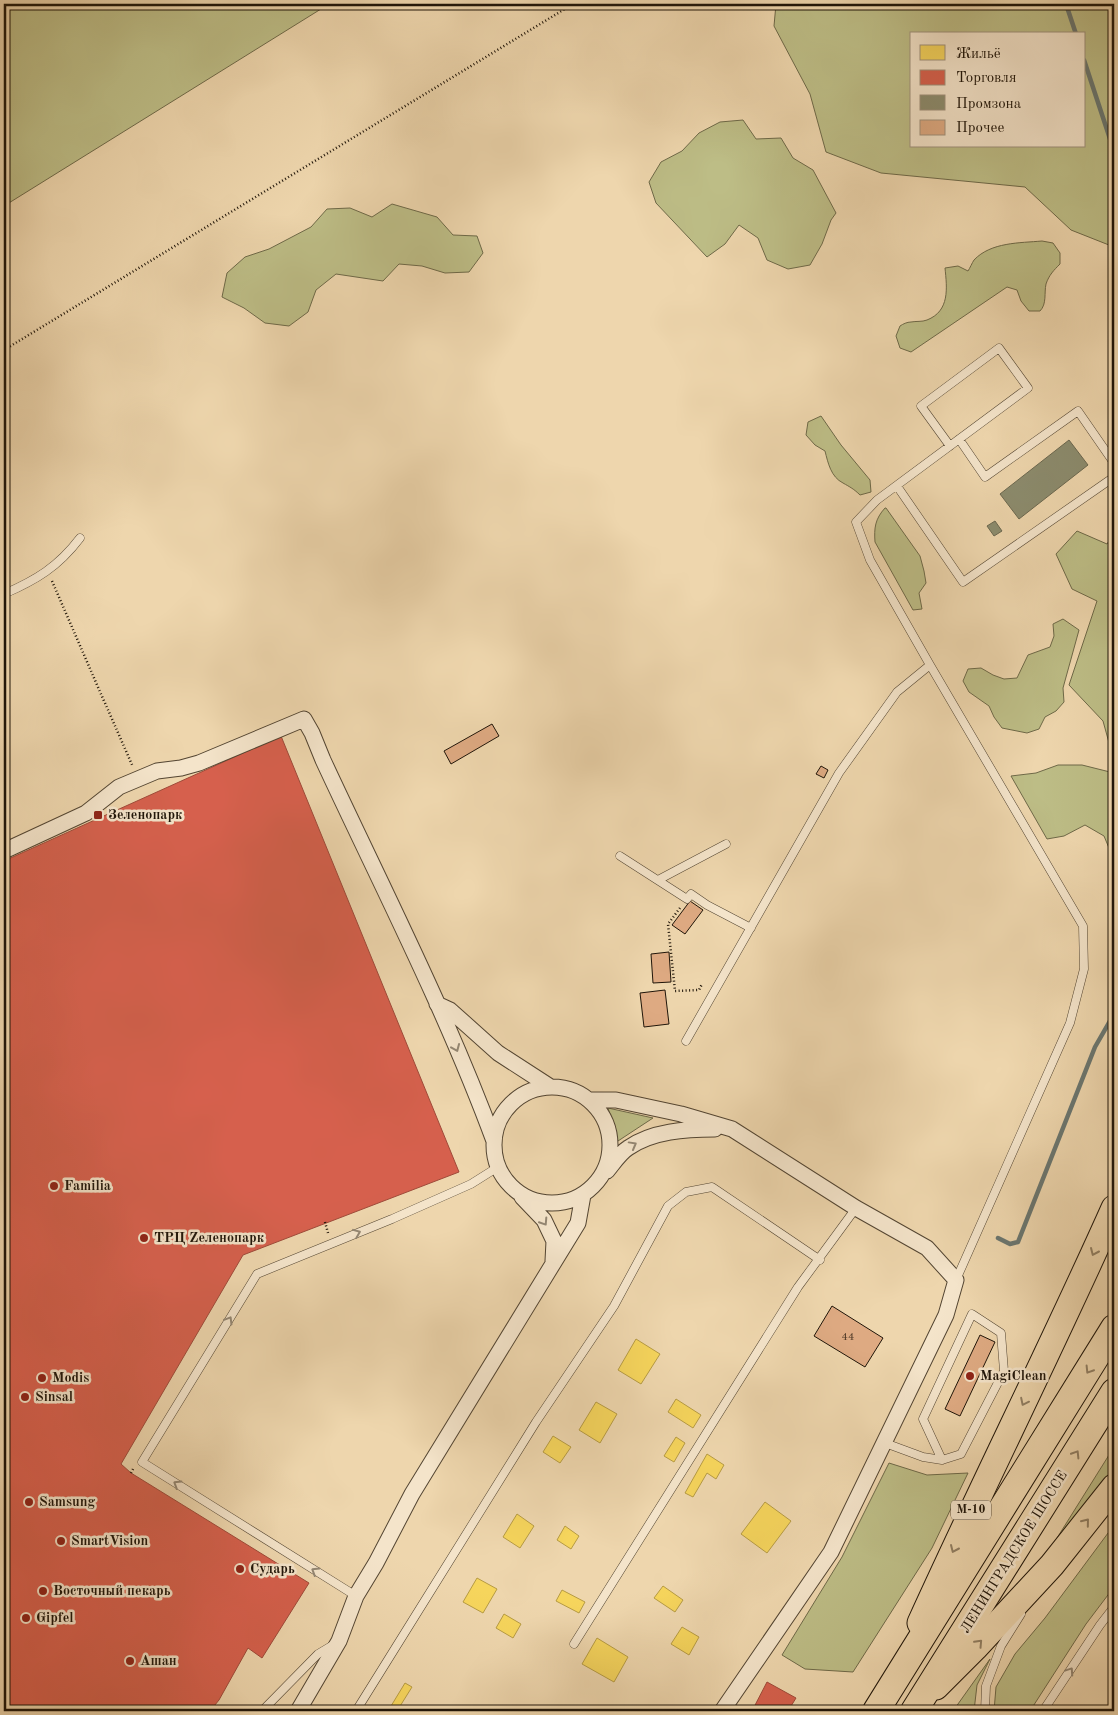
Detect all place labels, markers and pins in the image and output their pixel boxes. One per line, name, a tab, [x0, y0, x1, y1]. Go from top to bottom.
place label: Зеленопарк	[108, 808, 183, 822]
marker: Зеленопарк	[92, 809, 104, 821]
place label: Familia	[64, 1179, 111, 1193]
marker: Familia	[48, 1180, 60, 1192]
place label: ТРЦ Zеленопарк	[154, 1231, 265, 1245]
marker: ТРЦ Zеленопарк	[138, 1232, 150, 1244]
place label: MagiClean	[980, 1369, 1047, 1383]
marker: MagiClean	[964, 1370, 976, 1382]
place label: Modis	[52, 1371, 89, 1385]
marker: Modis	[36, 1372, 48, 1384]
place label: Sinsal	[35, 1390, 73, 1404]
marker: Sinsal	[19, 1391, 31, 1403]
place label: Samsung	[39, 1495, 95, 1509]
marker: Samsung	[23, 1496, 35, 1508]
place label: SmartVision	[71, 1534, 148, 1548]
marker: SmartVision	[55, 1535, 67, 1547]
place label: Сударь	[250, 1562, 295, 1576]
marker: Сударь	[234, 1563, 246, 1575]
place label: Восточный пекарь	[53, 1584, 171, 1598]
marker: Восточный пекарь	[37, 1585, 49, 1597]
place label: Gipfel	[36, 1611, 74, 1625]
marker: Gipfel	[20, 1612, 32, 1624]
place label: Ашан	[140, 1654, 177, 1668]
marker: Ашан	[124, 1655, 136, 1667]

